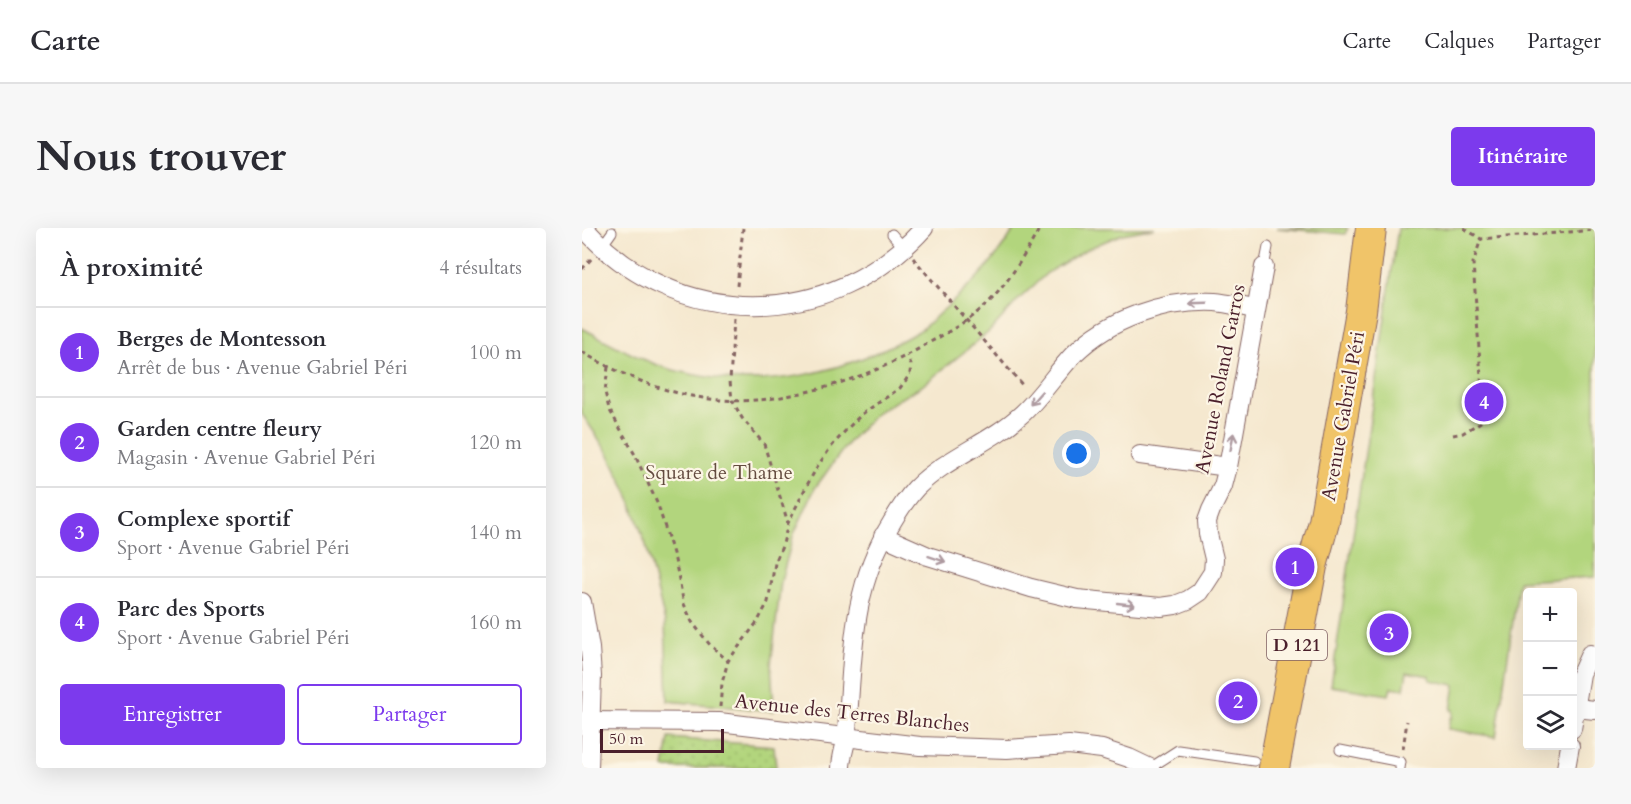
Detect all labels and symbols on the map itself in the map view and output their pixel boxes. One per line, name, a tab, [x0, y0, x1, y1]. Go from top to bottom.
street label: Avenue Roland Garros	[1188, 282, 1252, 476]
one-way arrow	[1188, 298, 1208, 309]
street label: Avenue Gabriel Péri	[1315, 329, 1371, 503]
pin: 4	[1464, 380, 1504, 424]
one-way arrow	[1029, 391, 1043, 406]
one-way arrow	[1227, 433, 1238, 452]
your location	[1062, 439, 1091, 468]
park label: Square de Thame	[645, 459, 793, 486]
pin: 1	[1276, 544, 1314, 590]
one-way arrow	[927, 554, 946, 565]
one-way arrow	[1116, 599, 1135, 610]
pin: 3	[1370, 610, 1408, 656]
road number: D 121	[1267, 630, 1327, 660]
pin: 2	[1218, 678, 1258, 724]
street label: Avenue des Terres Blanches	[733, 687, 971, 739]
scale bar	[600, 726, 724, 754]

